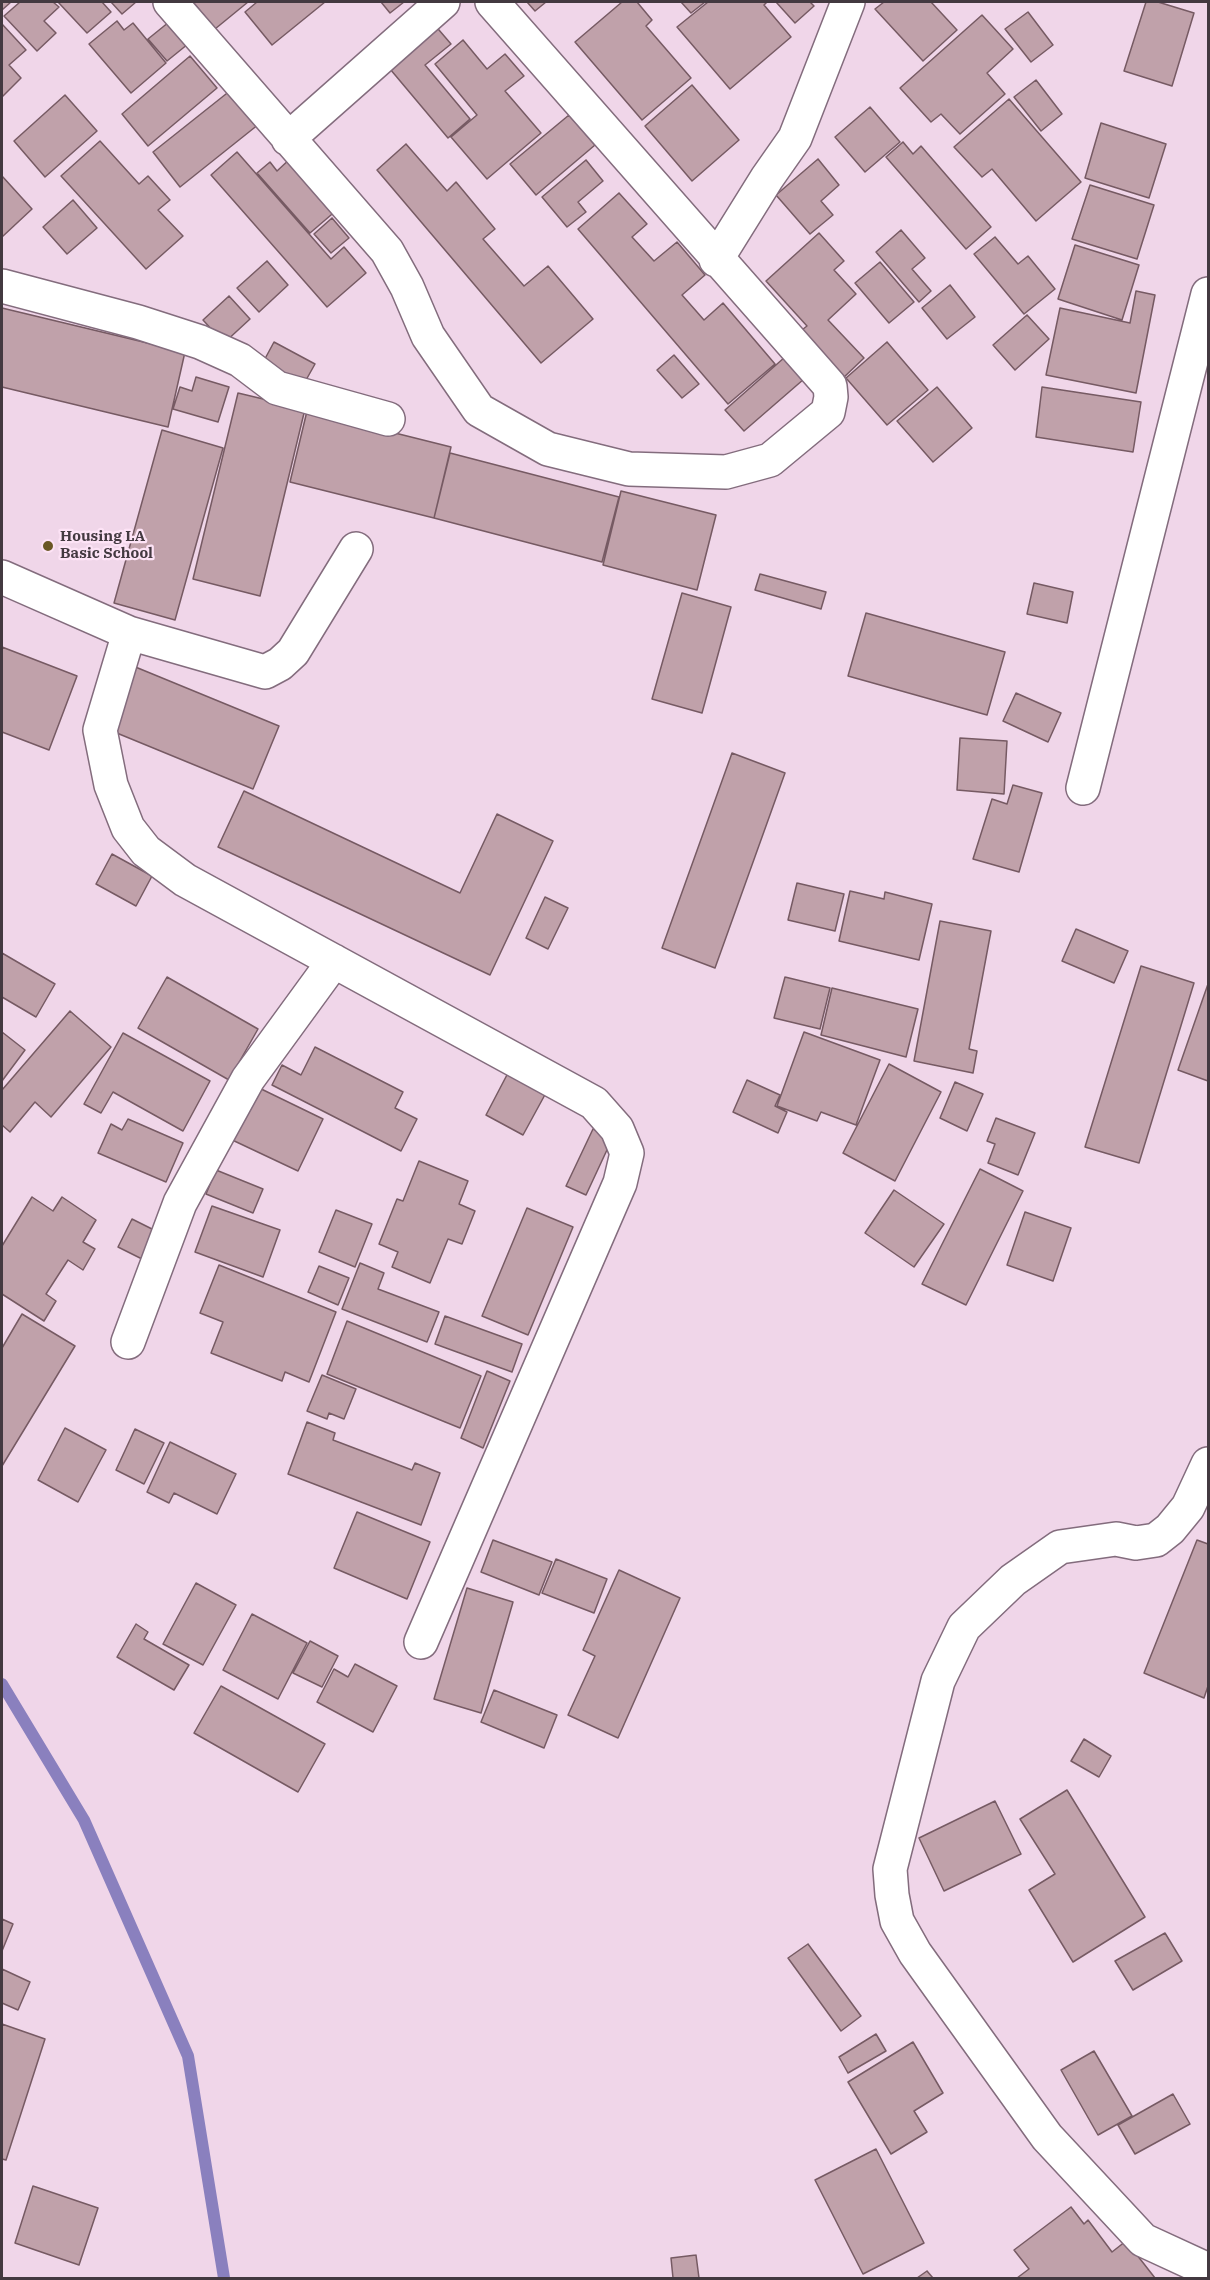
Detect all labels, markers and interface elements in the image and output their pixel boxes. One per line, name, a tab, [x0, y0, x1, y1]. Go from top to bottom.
place label: Housing LA Basic School	[60, 528, 153, 563]
marker: Housing LA Basic School	[41, 539, 55, 553]

